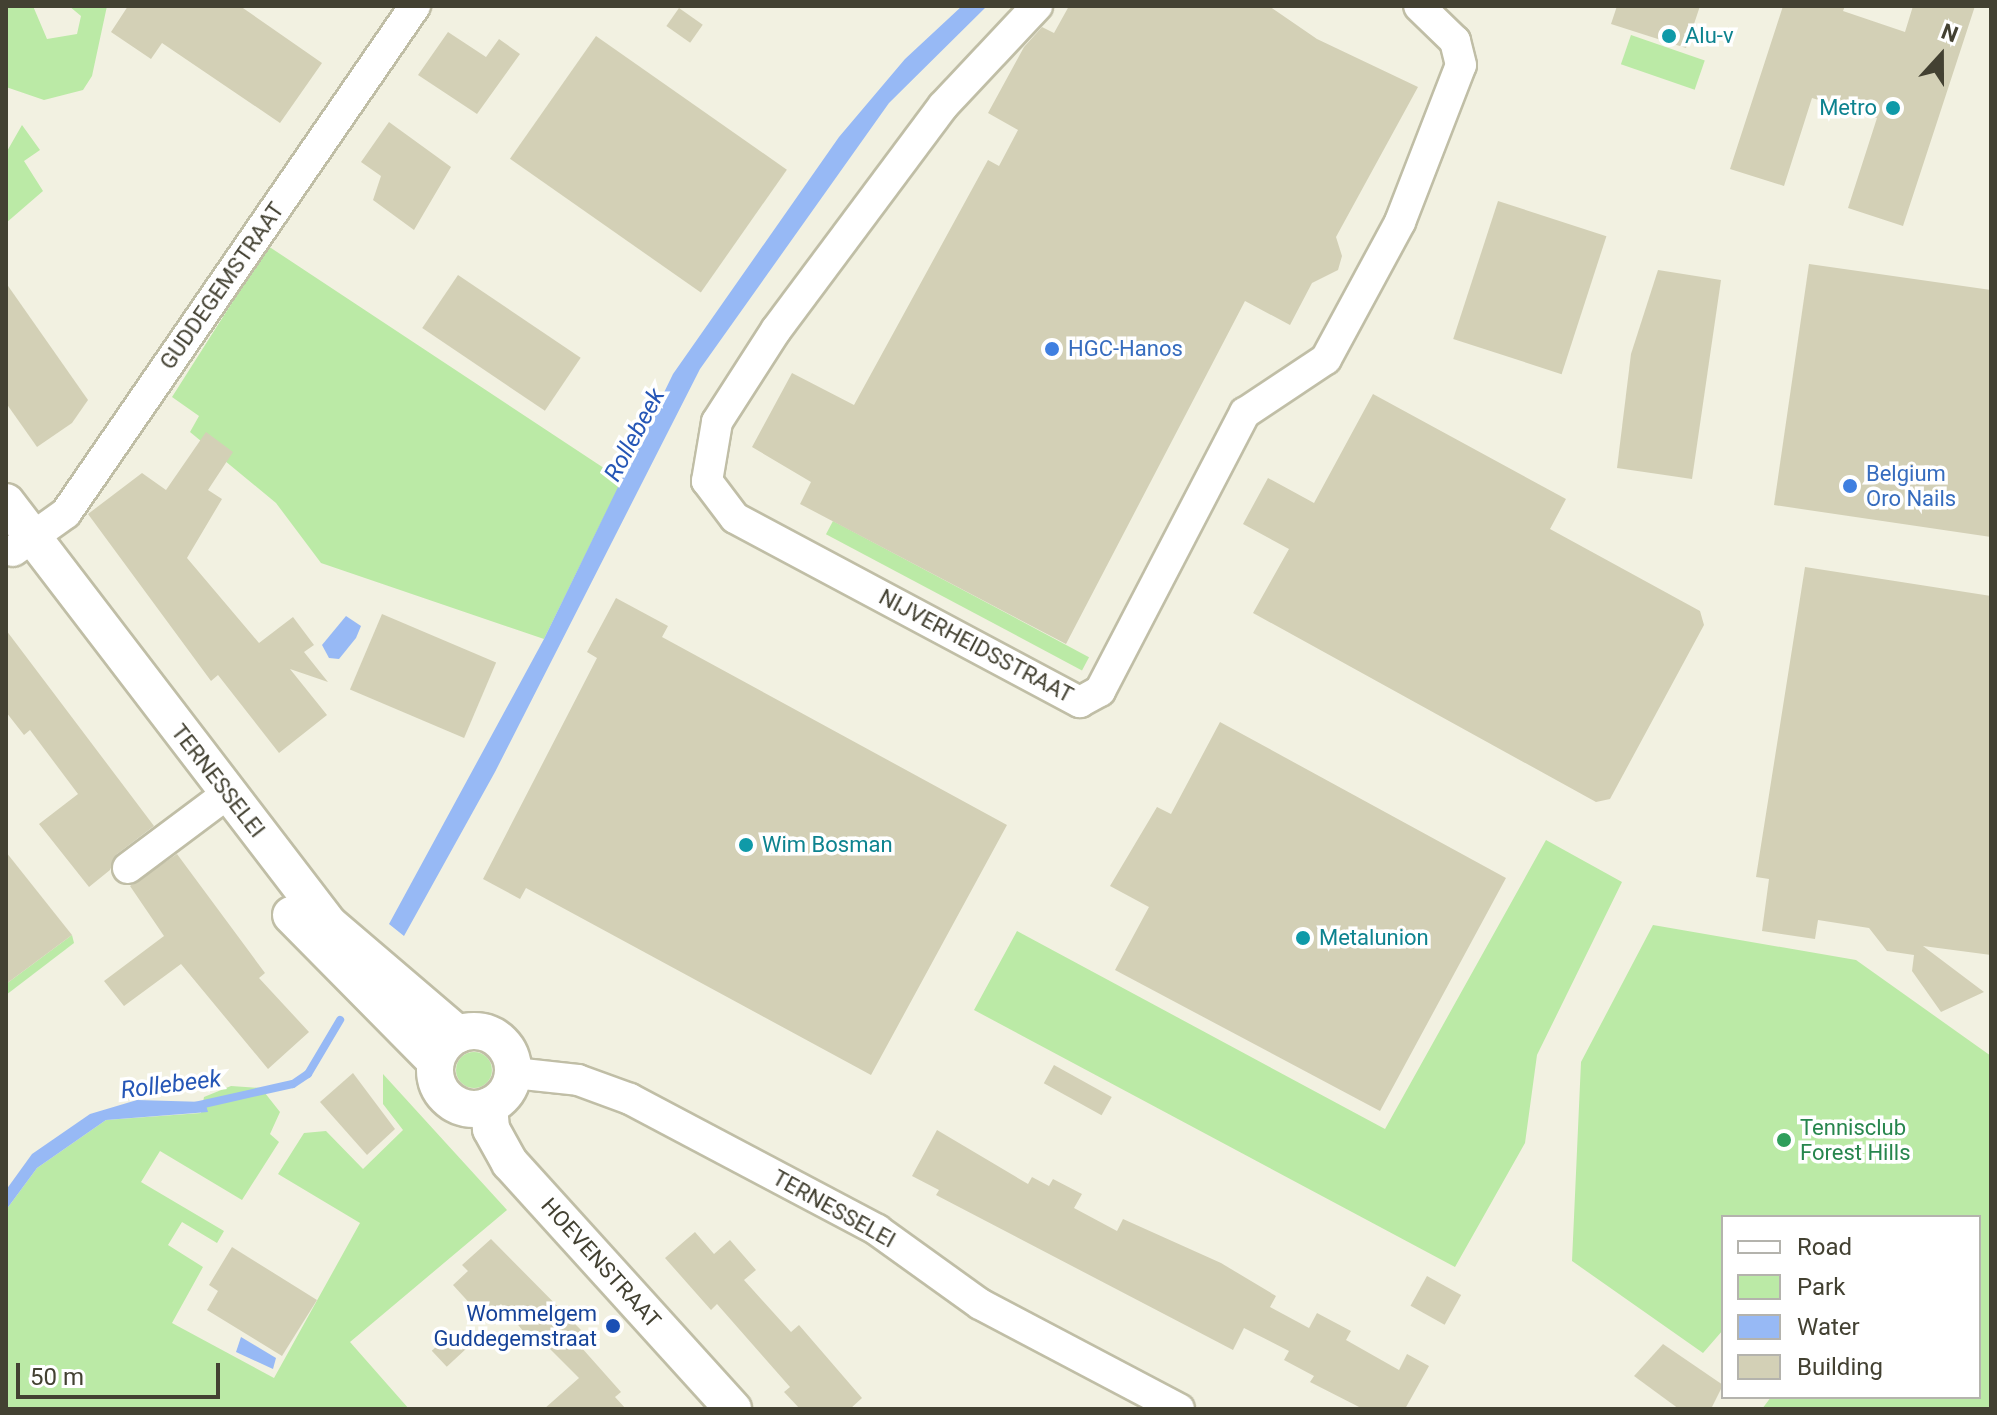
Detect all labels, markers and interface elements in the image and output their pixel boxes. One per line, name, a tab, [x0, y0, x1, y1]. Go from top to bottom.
north arrow	[1901, 16, 1981, 96]
text: N	[1938, 19, 1962, 48]
place label: Alu-v	[1685, 23, 1734, 49]
marker: Alu-v	[1660, 27, 1678, 45]
place label: Metro	[1819, 95, 1877, 121]
marker: Metro	[1884, 99, 1902, 117]
street label: GUDDEGEMSTRAAT	[155, 198, 289, 374]
place label: HGC-Hanos	[1068, 336, 1183, 362]
marker: HGC-Hanos	[1043, 340, 1061, 358]
water label: Rollebeek	[599, 384, 671, 486]
place label: Belgium Oro Nails	[1866, 460, 1956, 512]
marker: Belgium Oro Nails	[1841, 477, 1859, 495]
street label: NIJVERHEIDSSTRAAT	[875, 584, 1077, 708]
street label: TERNESSELEI	[166, 719, 270, 843]
place label: Wim Bosman	[762, 832, 893, 858]
marker: Wim Bosman	[737, 836, 755, 854]
place label: Metalunion	[1319, 925, 1429, 951]
marker: Metalunion	[1294, 929, 1312, 947]
water label: Rollebeek	[119, 1065, 223, 1105]
place label: Tennisclub Forest Hills	[1800, 1114, 1911, 1166]
marker: Tennisclub Forest Hills	[1775, 1131, 1793, 1149]
street label: TERNESSELEI	[768, 1164, 900, 1254]
street label: HOEVENSTRAAT	[536, 1193, 666, 1333]
legend	[1721, 1215, 1981, 1399]
text: Road	[1797, 1233, 1852, 1261]
text: Park	[1797, 1273, 1845, 1301]
place label: Wommelgem Guddegemstraat	[433, 1300, 597, 1352]
text: Water	[1797, 1313, 1860, 1341]
marker: Wommelgem Guddegemstraat	[604, 1317, 622, 1335]
scale bar	[20, 1347, 224, 1397]
text: Building	[1797, 1353, 1883, 1381]
text: 50 m	[30, 1363, 84, 1391]

